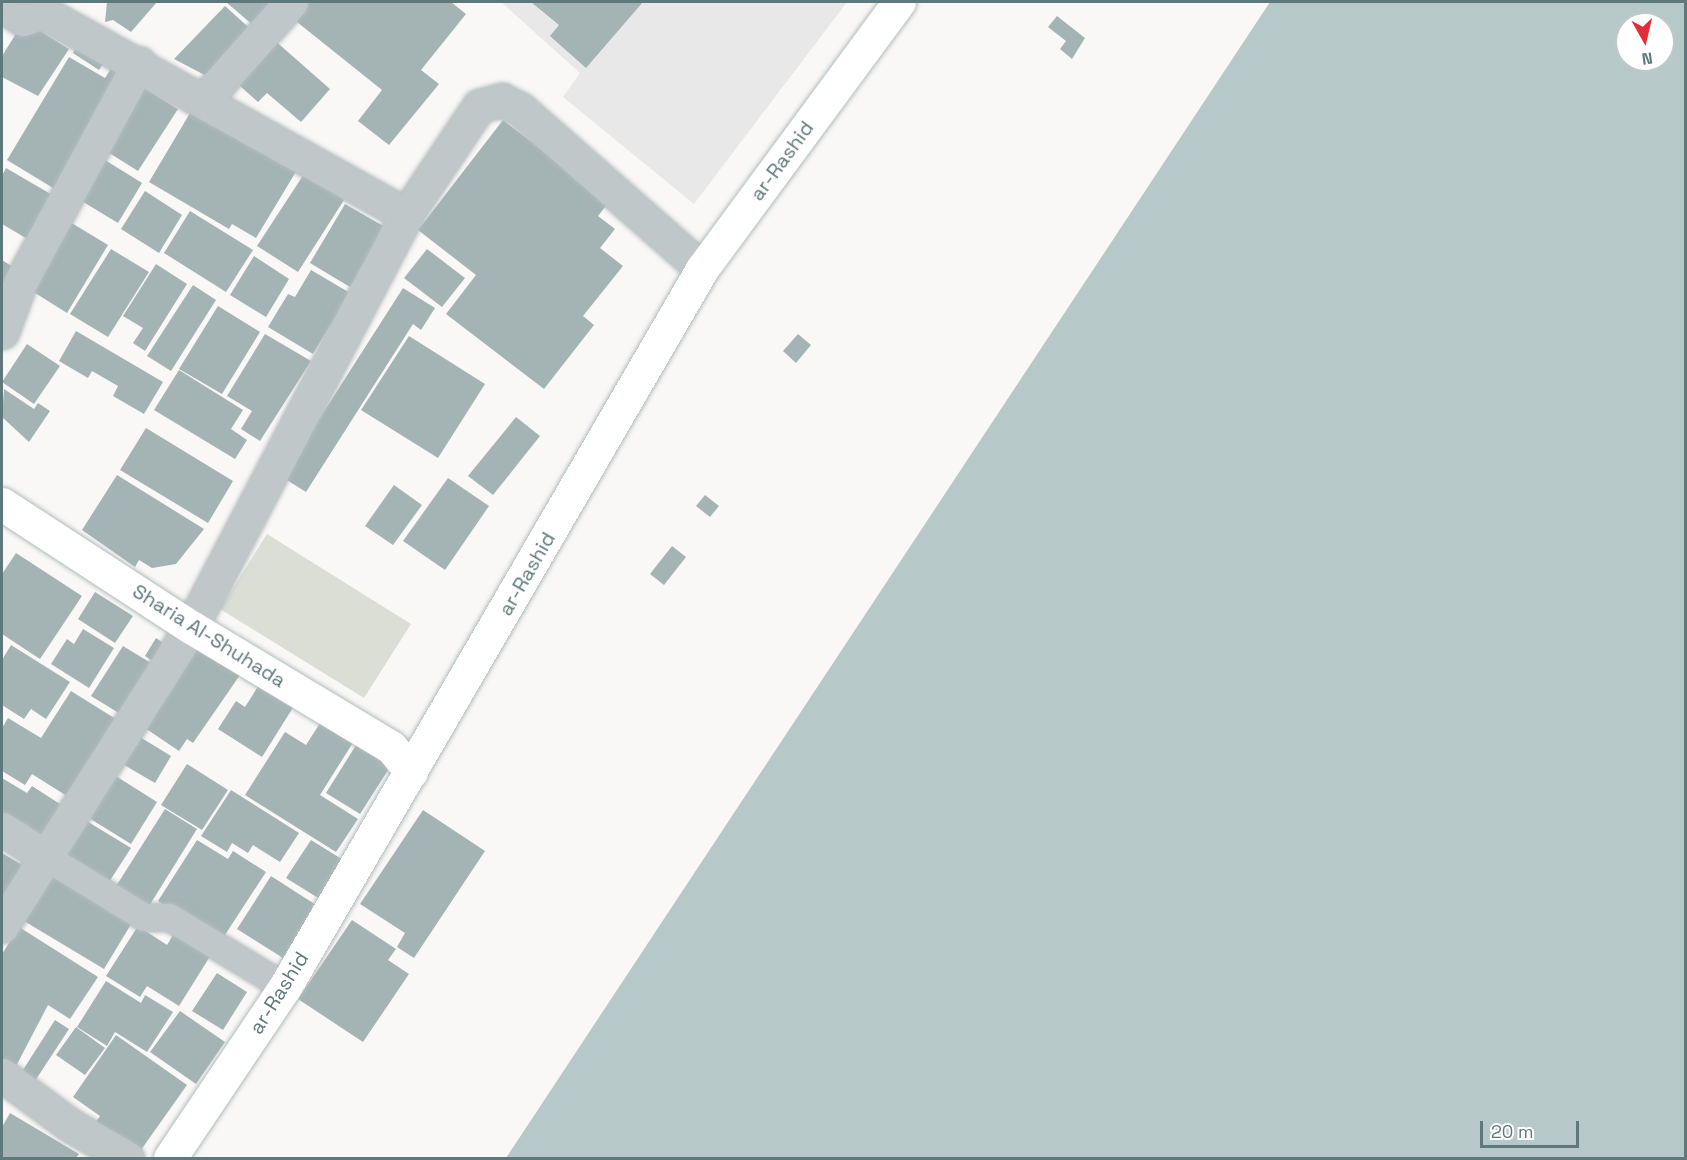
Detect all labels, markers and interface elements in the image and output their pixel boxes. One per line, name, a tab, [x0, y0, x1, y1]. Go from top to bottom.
north arrow	[1615, 12, 1675, 72]
text: N	[1641, 47, 1654, 69]
street label: ar-Rashid	[745, 117, 819, 205]
street label: ar-Rashid	[494, 528, 560, 620]
street label: Sharia Al-Shuhada	[128, 579, 290, 693]
street label: ar-Rashid	[244, 947, 314, 1039]
scale bar	[1483, 1109, 1582, 1147]
text: 20 m	[1491, 1120, 1534, 1143]

